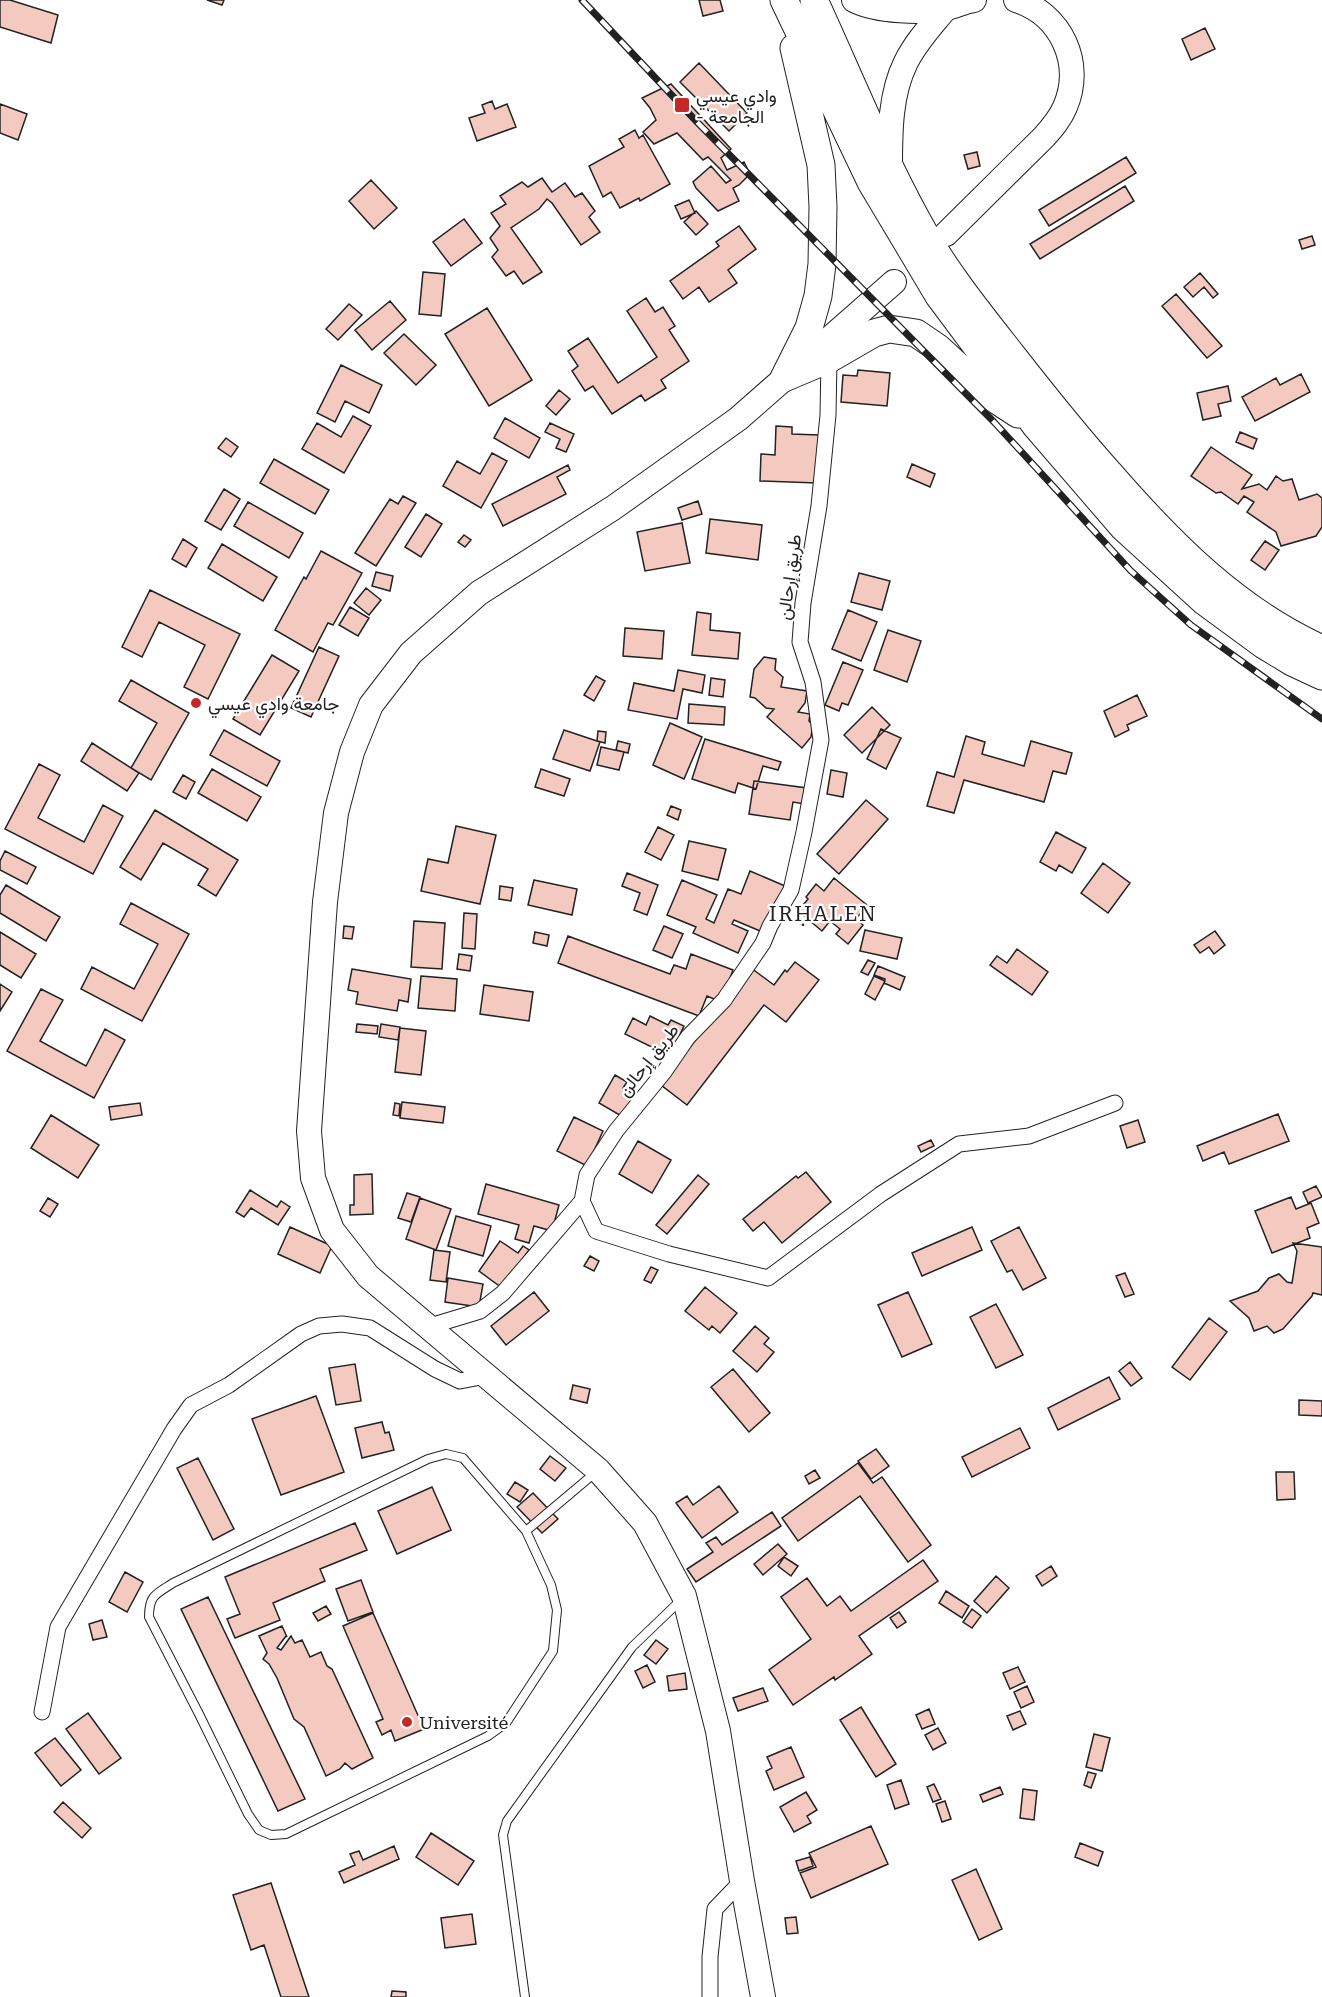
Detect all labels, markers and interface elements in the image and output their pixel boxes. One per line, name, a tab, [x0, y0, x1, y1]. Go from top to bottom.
place label: وادي عيسي - الجامعة	[696, 85, 777, 127]
marker: وادي عيسي - الجامعة	[673, 96, 691, 114]
street label: طريق إرحالن	[773, 533, 807, 622]
place label: جامعة وادي عيسي	[208, 693, 339, 719]
marker: جامعة وادي عيسي	[189, 696, 203, 710]
district label: IRḤALEN	[769, 902, 877, 926]
street label: طريق إرحالن	[613, 1019, 685, 1102]
place label: Université	[419, 1712, 509, 1733]
marker: Université	[400, 1715, 414, 1729]

